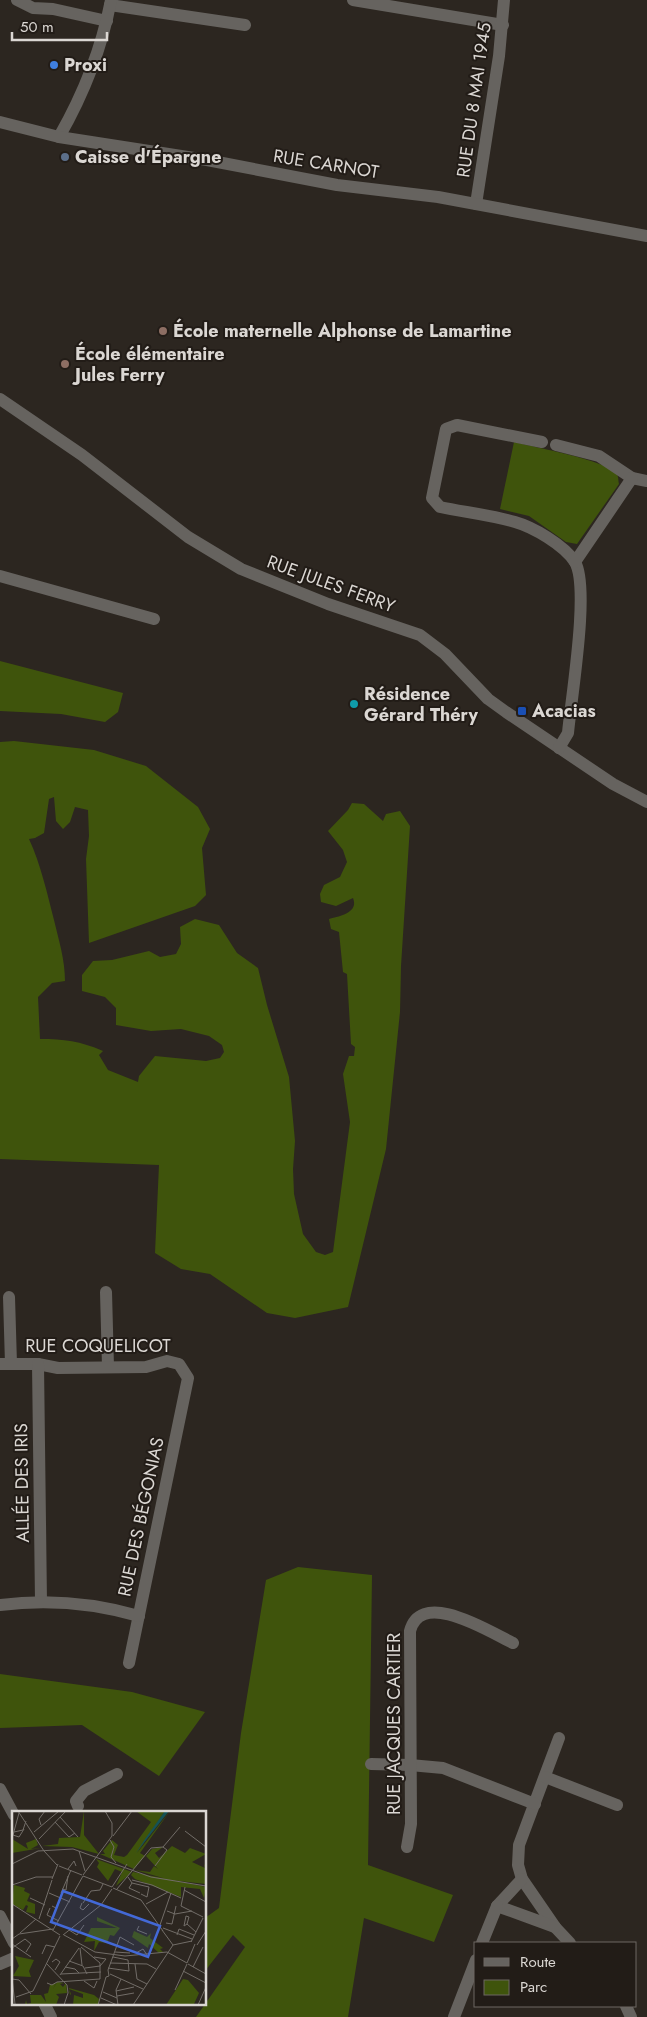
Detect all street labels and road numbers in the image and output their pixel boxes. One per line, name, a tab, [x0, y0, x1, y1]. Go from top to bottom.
street label: RUE DU 8 MAI 1945	[450, 21, 498, 179]
street label: RUE CARNOT	[271, 143, 381, 185]
street label: RUE JULES FERRY	[263, 549, 400, 620]
street label: RUE COQUELICOT	[25, 1333, 171, 1359]
street label: ALLÉE DES IRIS	[8, 1423, 36, 1543]
street label: RUE DES BÉGONIAS	[111, 1435, 171, 1599]
street label: RUE JACQUES CARTIER	[381, 1633, 407, 1815]

